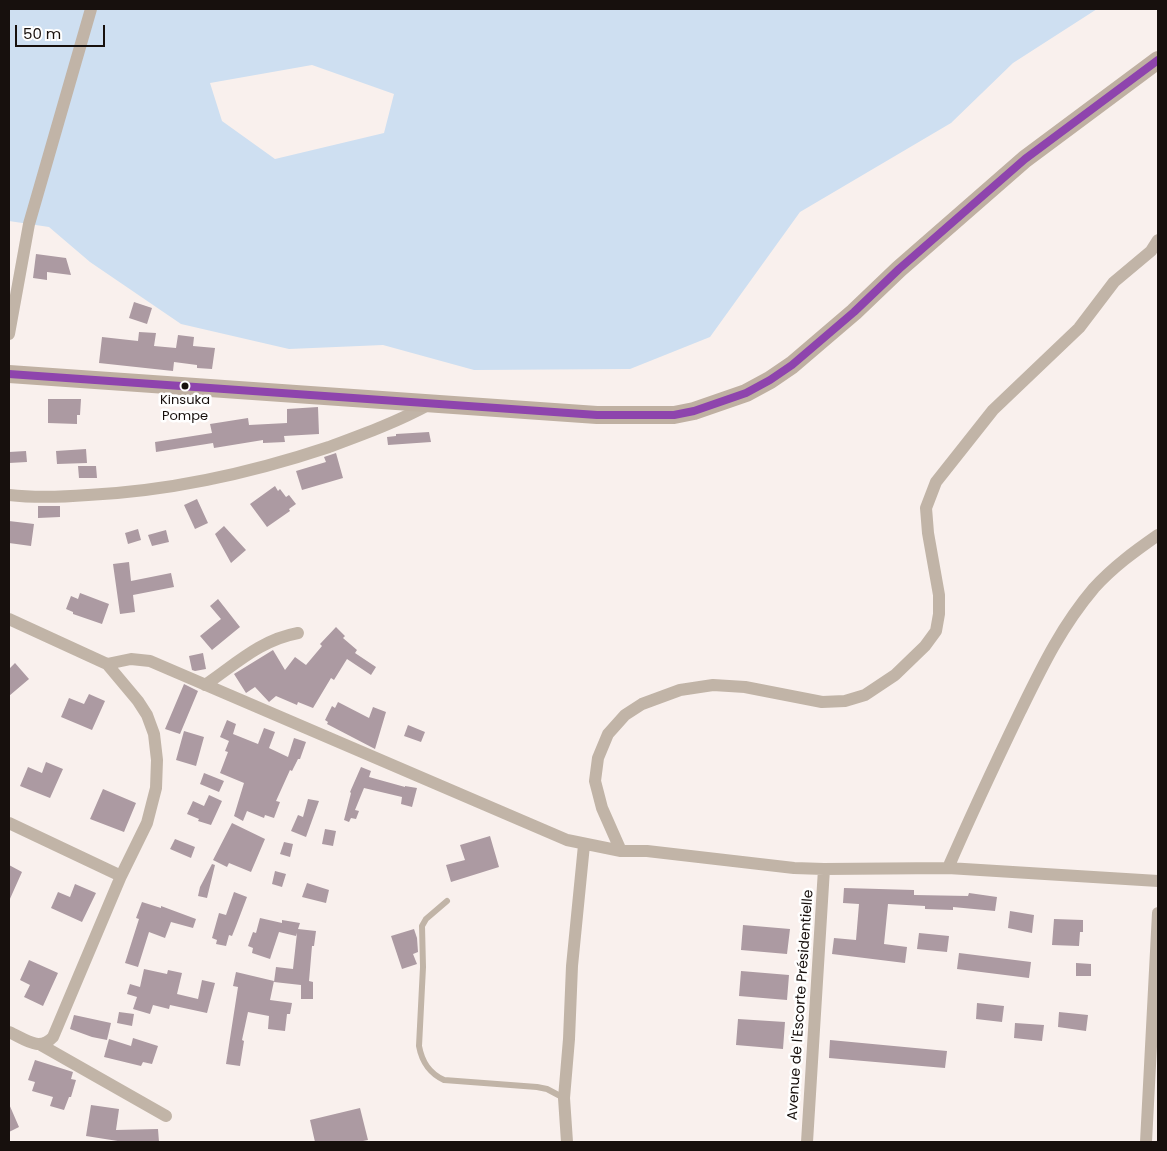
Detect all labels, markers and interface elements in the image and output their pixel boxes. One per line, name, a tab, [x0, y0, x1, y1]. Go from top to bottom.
scale bar	[18, 15, 108, 47]
text: 50 m	[23, 23, 61, 44]
marker: Kinsuka Pompe	[180, 381, 190, 391]
place label: Kinsuka Pompe	[160, 393, 210, 424]
street label: Avenue de l'Escorte Présidentielle	[785, 889, 817, 1121]

